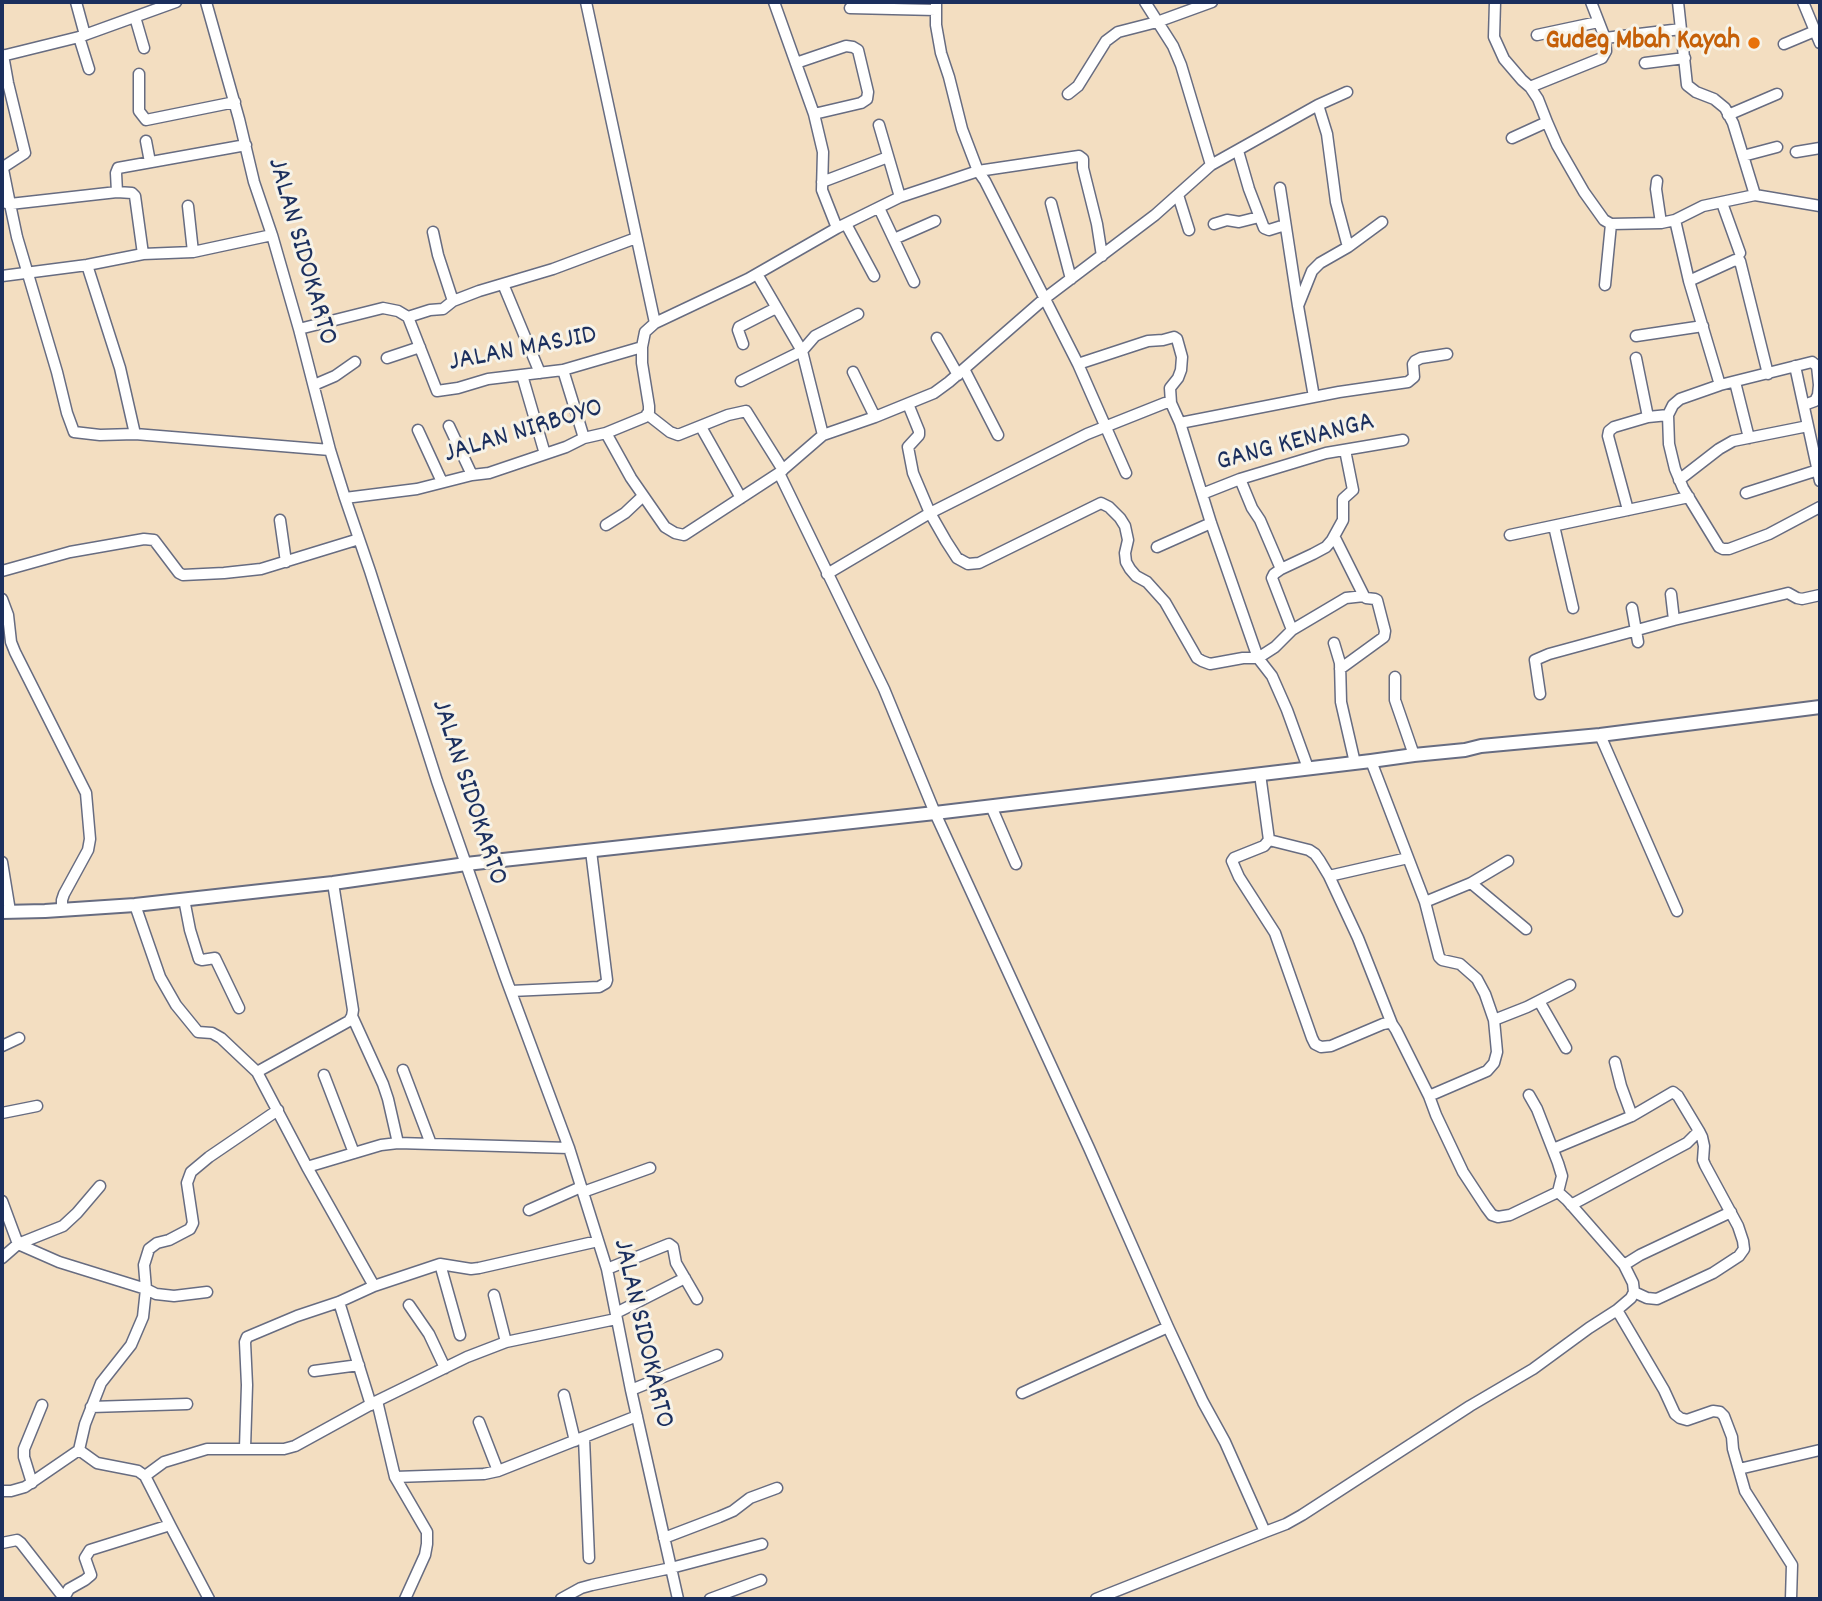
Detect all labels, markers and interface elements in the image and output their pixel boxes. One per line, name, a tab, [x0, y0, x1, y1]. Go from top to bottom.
place label: Gudeg Mbah Kayah	[1545, 26, 1740, 60]
marker: Gudeg Mbah Kayah	[1746, 35, 1762, 51]
street label: JALAN SIDOKARTO	[257, 155, 343, 349]
street label: JALAN MASJID	[446, 320, 600, 382]
street label: JALAN NIRBOYO	[441, 393, 607, 473]
street label: GANG KENANGA	[1213, 407, 1379, 481]
street label: JALAN SIDOKARTO	[421, 696, 513, 890]
street label: JALAN SIDOKARTO	[603, 1236, 679, 1432]

